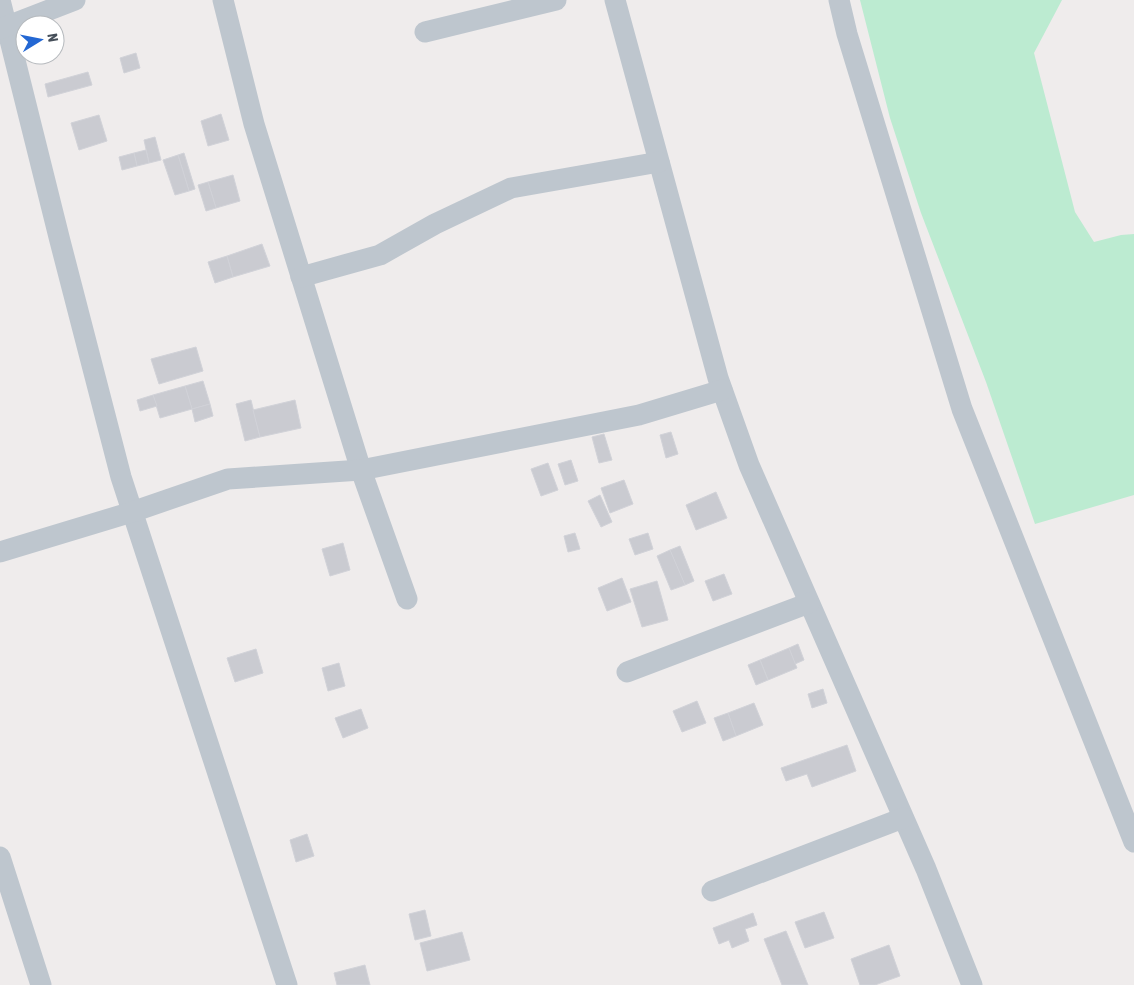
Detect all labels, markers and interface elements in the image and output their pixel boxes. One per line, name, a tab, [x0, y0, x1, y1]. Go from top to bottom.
north arrow	[15, 15, 65, 65]
text: N	[44, 32, 61, 43]

